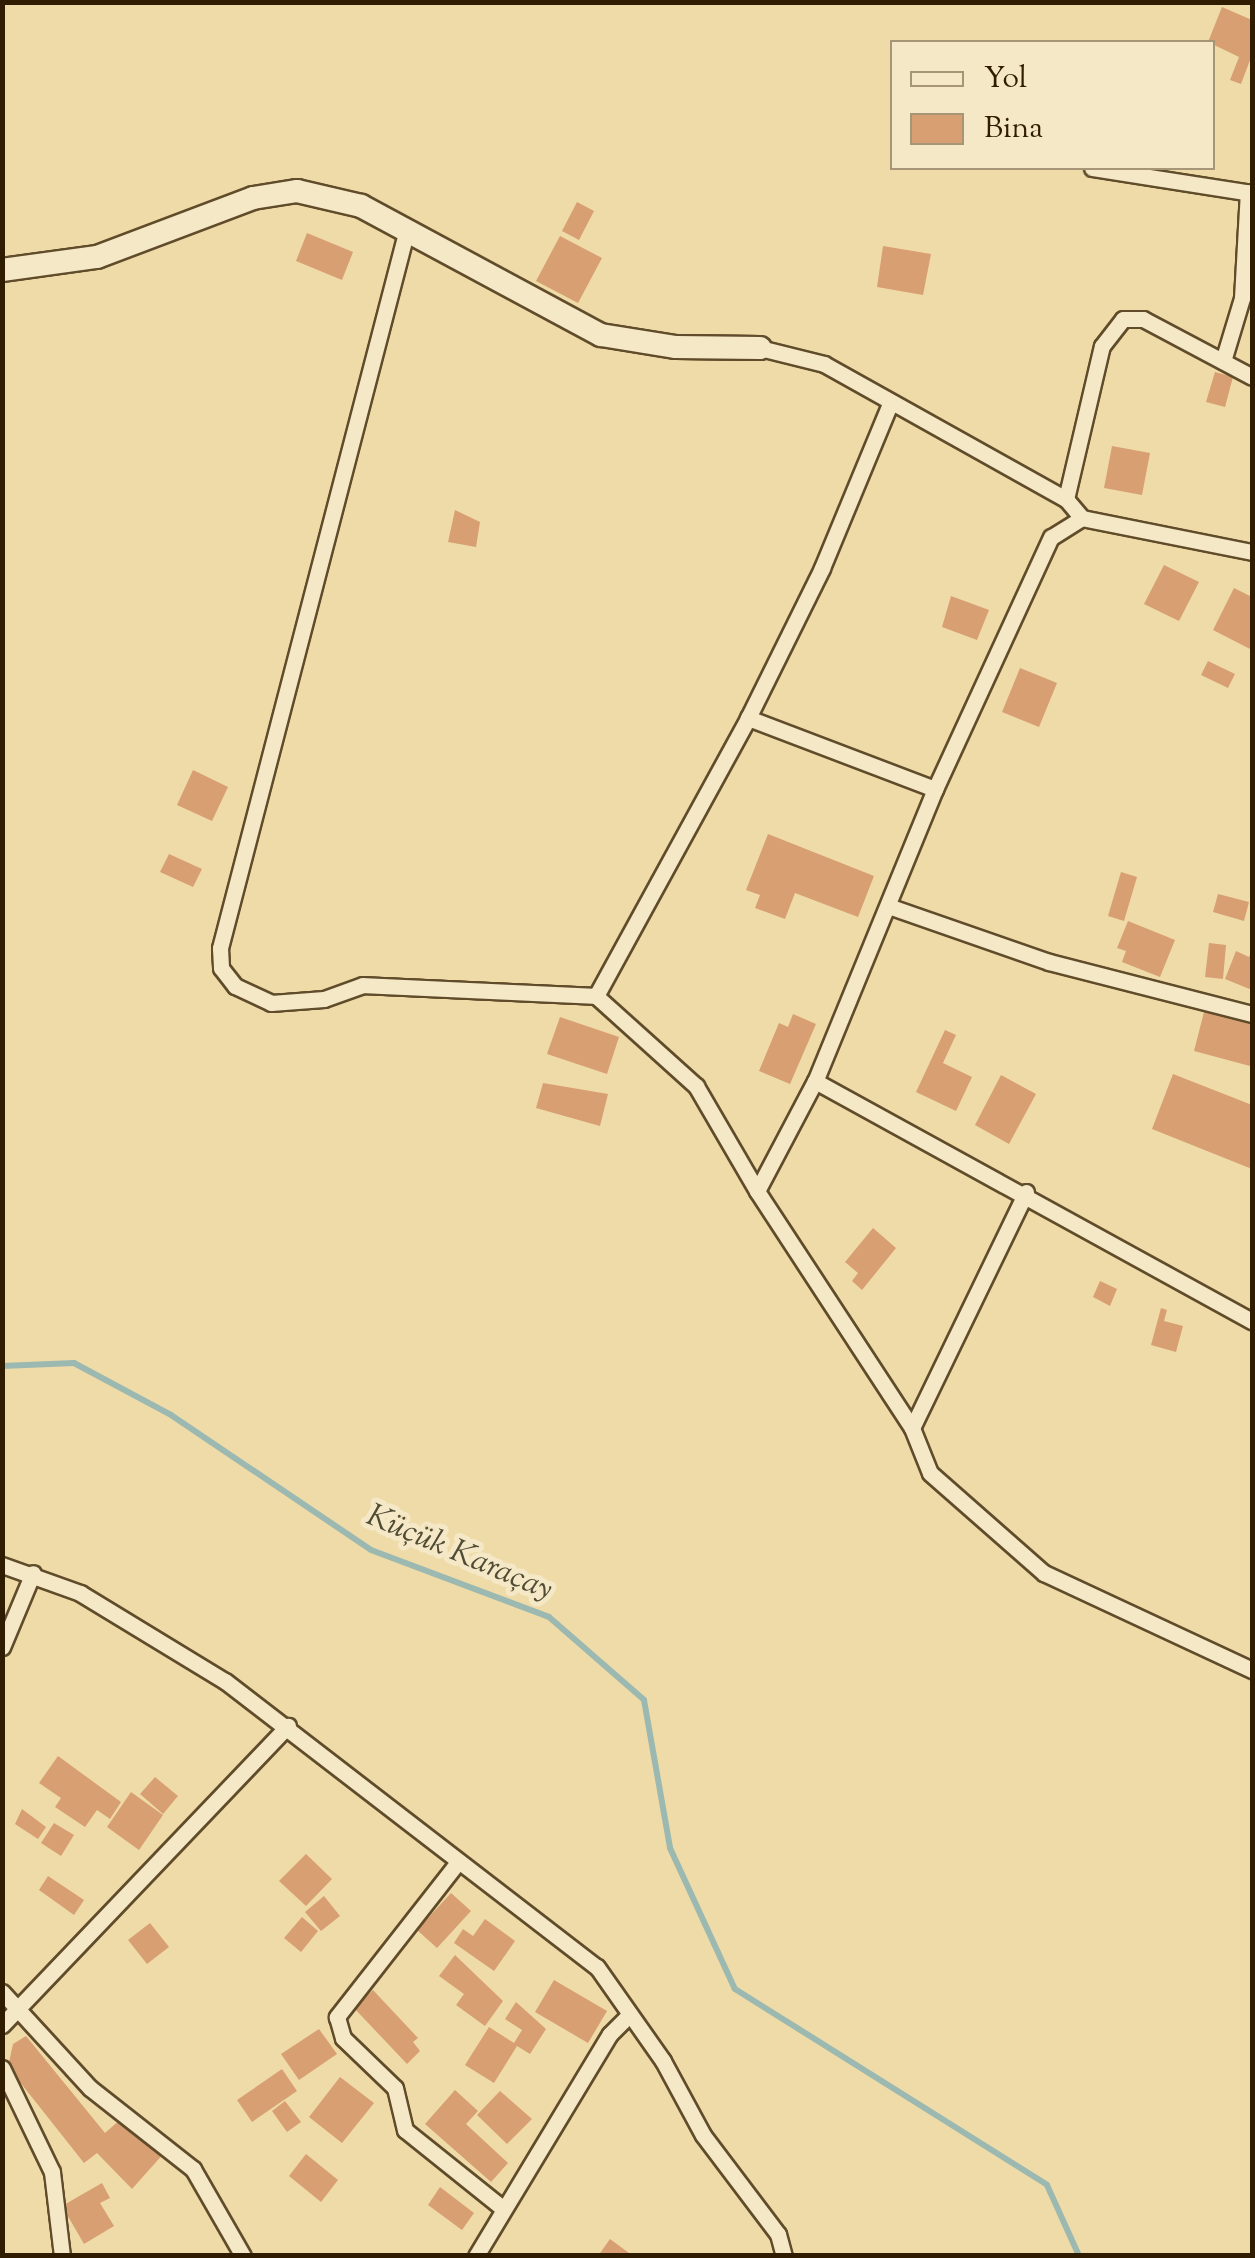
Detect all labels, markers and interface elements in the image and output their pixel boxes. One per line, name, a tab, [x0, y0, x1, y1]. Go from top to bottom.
legend	[890, 40, 1215, 170]
text: Yol	[984, 58, 1027, 101]
text: Bina	[984, 108, 1043, 151]
water label: Küçük Karaçay	[360, 1498, 558, 1610]

